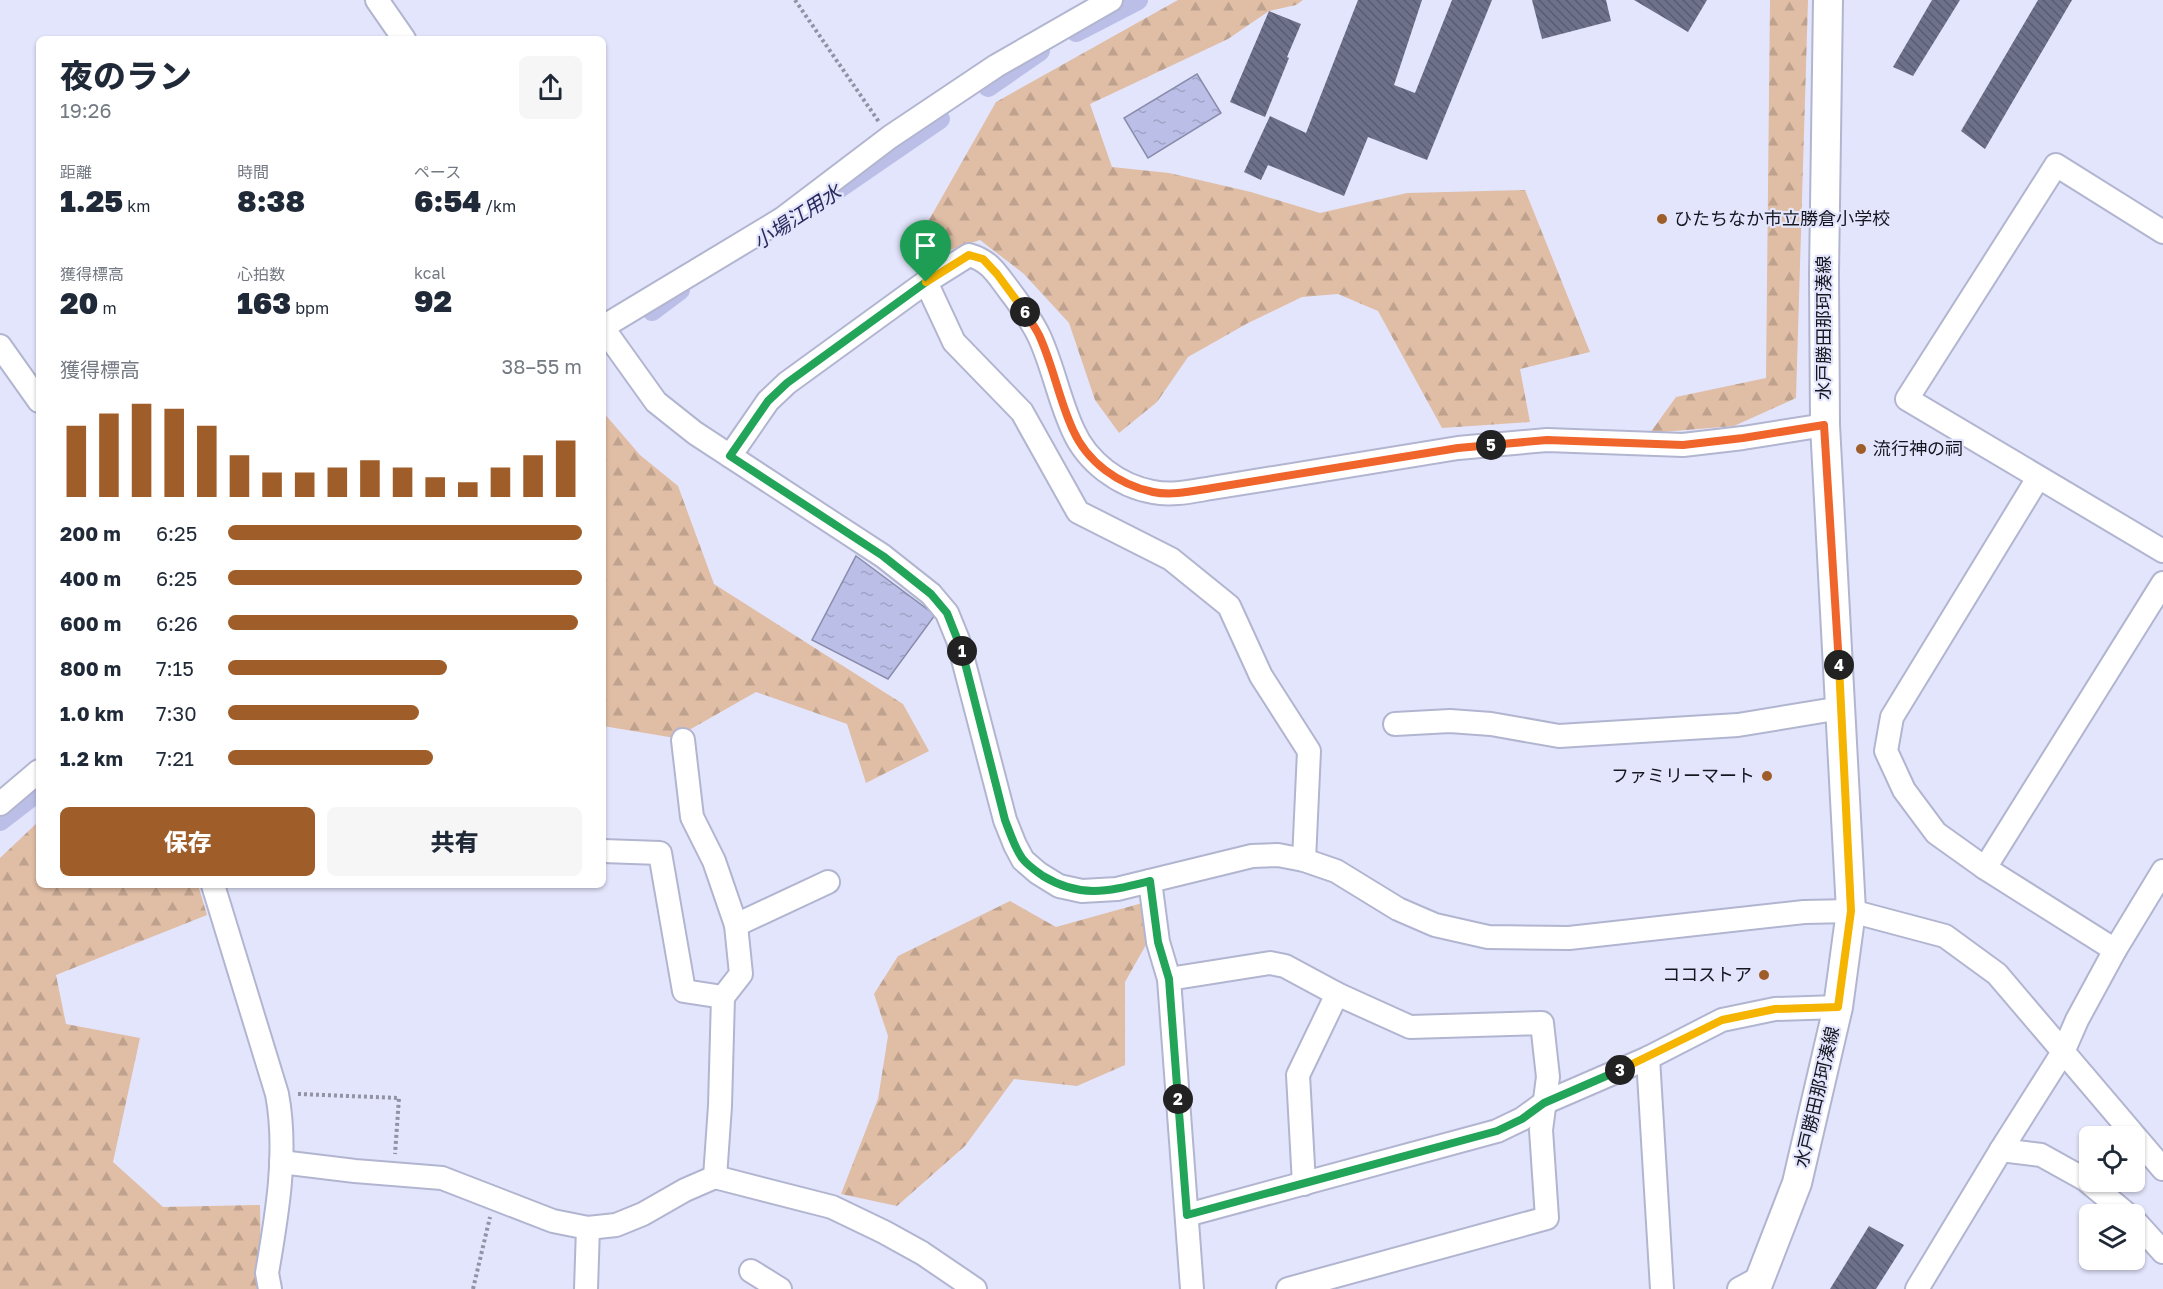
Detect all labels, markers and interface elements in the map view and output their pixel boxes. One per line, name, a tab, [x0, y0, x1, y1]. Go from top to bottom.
text: 夜のラン	[60, 56, 192, 95]
button: share	[519, 56, 582, 119]
text: 19:26	[60, 98, 112, 122]
text: 距離	[60, 162, 92, 182]
text: 時間	[237, 162, 269, 182]
text: ペース	[414, 162, 461, 182]
water label: 小場江用水	[748, 178, 847, 253]
text: 1.25	[60, 183, 123, 219]
text: 8:38	[237, 183, 305, 219]
text: 6:54	[414, 183, 481, 219]
text: km	[123, 196, 150, 216]
text: /km	[481, 196, 516, 216]
place label: ひたちなか市立勝倉小学校	[1674, 207, 1890, 229]
marker: ひたちなか市立勝倉小学校	[1655, 212, 1669, 226]
pin	[900, 220, 951, 282]
icon: arrive	[909, 229, 942, 262]
street label: 水戸勝田那珂湊線	[1812, 256, 1834, 400]
text: kcal	[414, 263, 446, 283]
text: 獲得標高	[60, 264, 124, 284]
text: 心拍数	[237, 264, 285, 284]
text: 92	[414, 283, 452, 319]
text: 20	[60, 285, 98, 321]
text: 163	[237, 285, 291, 321]
pin: 6	[1010, 297, 1040, 327]
text: m	[98, 298, 117, 318]
text: bpm	[291, 298, 329, 318]
text: 6	[1020, 302, 1030, 322]
text: 38–55 m	[502, 354, 582, 378]
text: 獲得標高	[60, 357, 140, 381]
pin: 5	[1476, 430, 1506, 460]
text: 5	[1486, 435, 1496, 455]
place label: 流行神の祠	[1873, 437, 1963, 459]
marker: 流行神の祠	[1854, 442, 1868, 456]
text: 200 m	[60, 521, 121, 545]
text: 6:25	[156, 521, 197, 545]
text: 400 m	[60, 566, 121, 590]
text: 6:25	[156, 566, 197, 590]
text: 600 m	[60, 611, 121, 635]
text: 6:26	[156, 611, 198, 635]
pin: 1	[947, 636, 977, 666]
text: 1	[958, 641, 966, 661]
pin: 4	[1824, 650, 1854, 680]
text: 4	[1834, 655, 1844, 675]
text: 800 m	[60, 656, 121, 680]
text: 7:15	[156, 656, 194, 680]
text: 1.0 km	[60, 701, 124, 725]
text: 7:30	[156, 701, 197, 725]
text: 1.2 km	[60, 746, 123, 770]
text: 7:21	[156, 746, 194, 770]
place label: ファミリーマート	[1611, 764, 1755, 786]
marker: ファミリーマート	[1760, 769, 1774, 783]
button: 保存	[60, 807, 315, 876]
button: 共有	[327, 807, 582, 876]
place label: ココストア	[1662, 963, 1752, 985]
marker: ココストア	[1757, 968, 1771, 982]
street label: 水戸勝田那珂湊線	[1789, 1024, 1843, 1169]
pin: 3	[1605, 1055, 1635, 1085]
text: 3	[1615, 1060, 1625, 1080]
pin: 2	[1163, 1084, 1193, 1114]
text: 2	[1173, 1089, 1183, 1109]
map controls	[2079, 1126, 2145, 1270]
button: locate	[2079, 1126, 2145, 1192]
button: layers	[2079, 1204, 2145, 1270]

